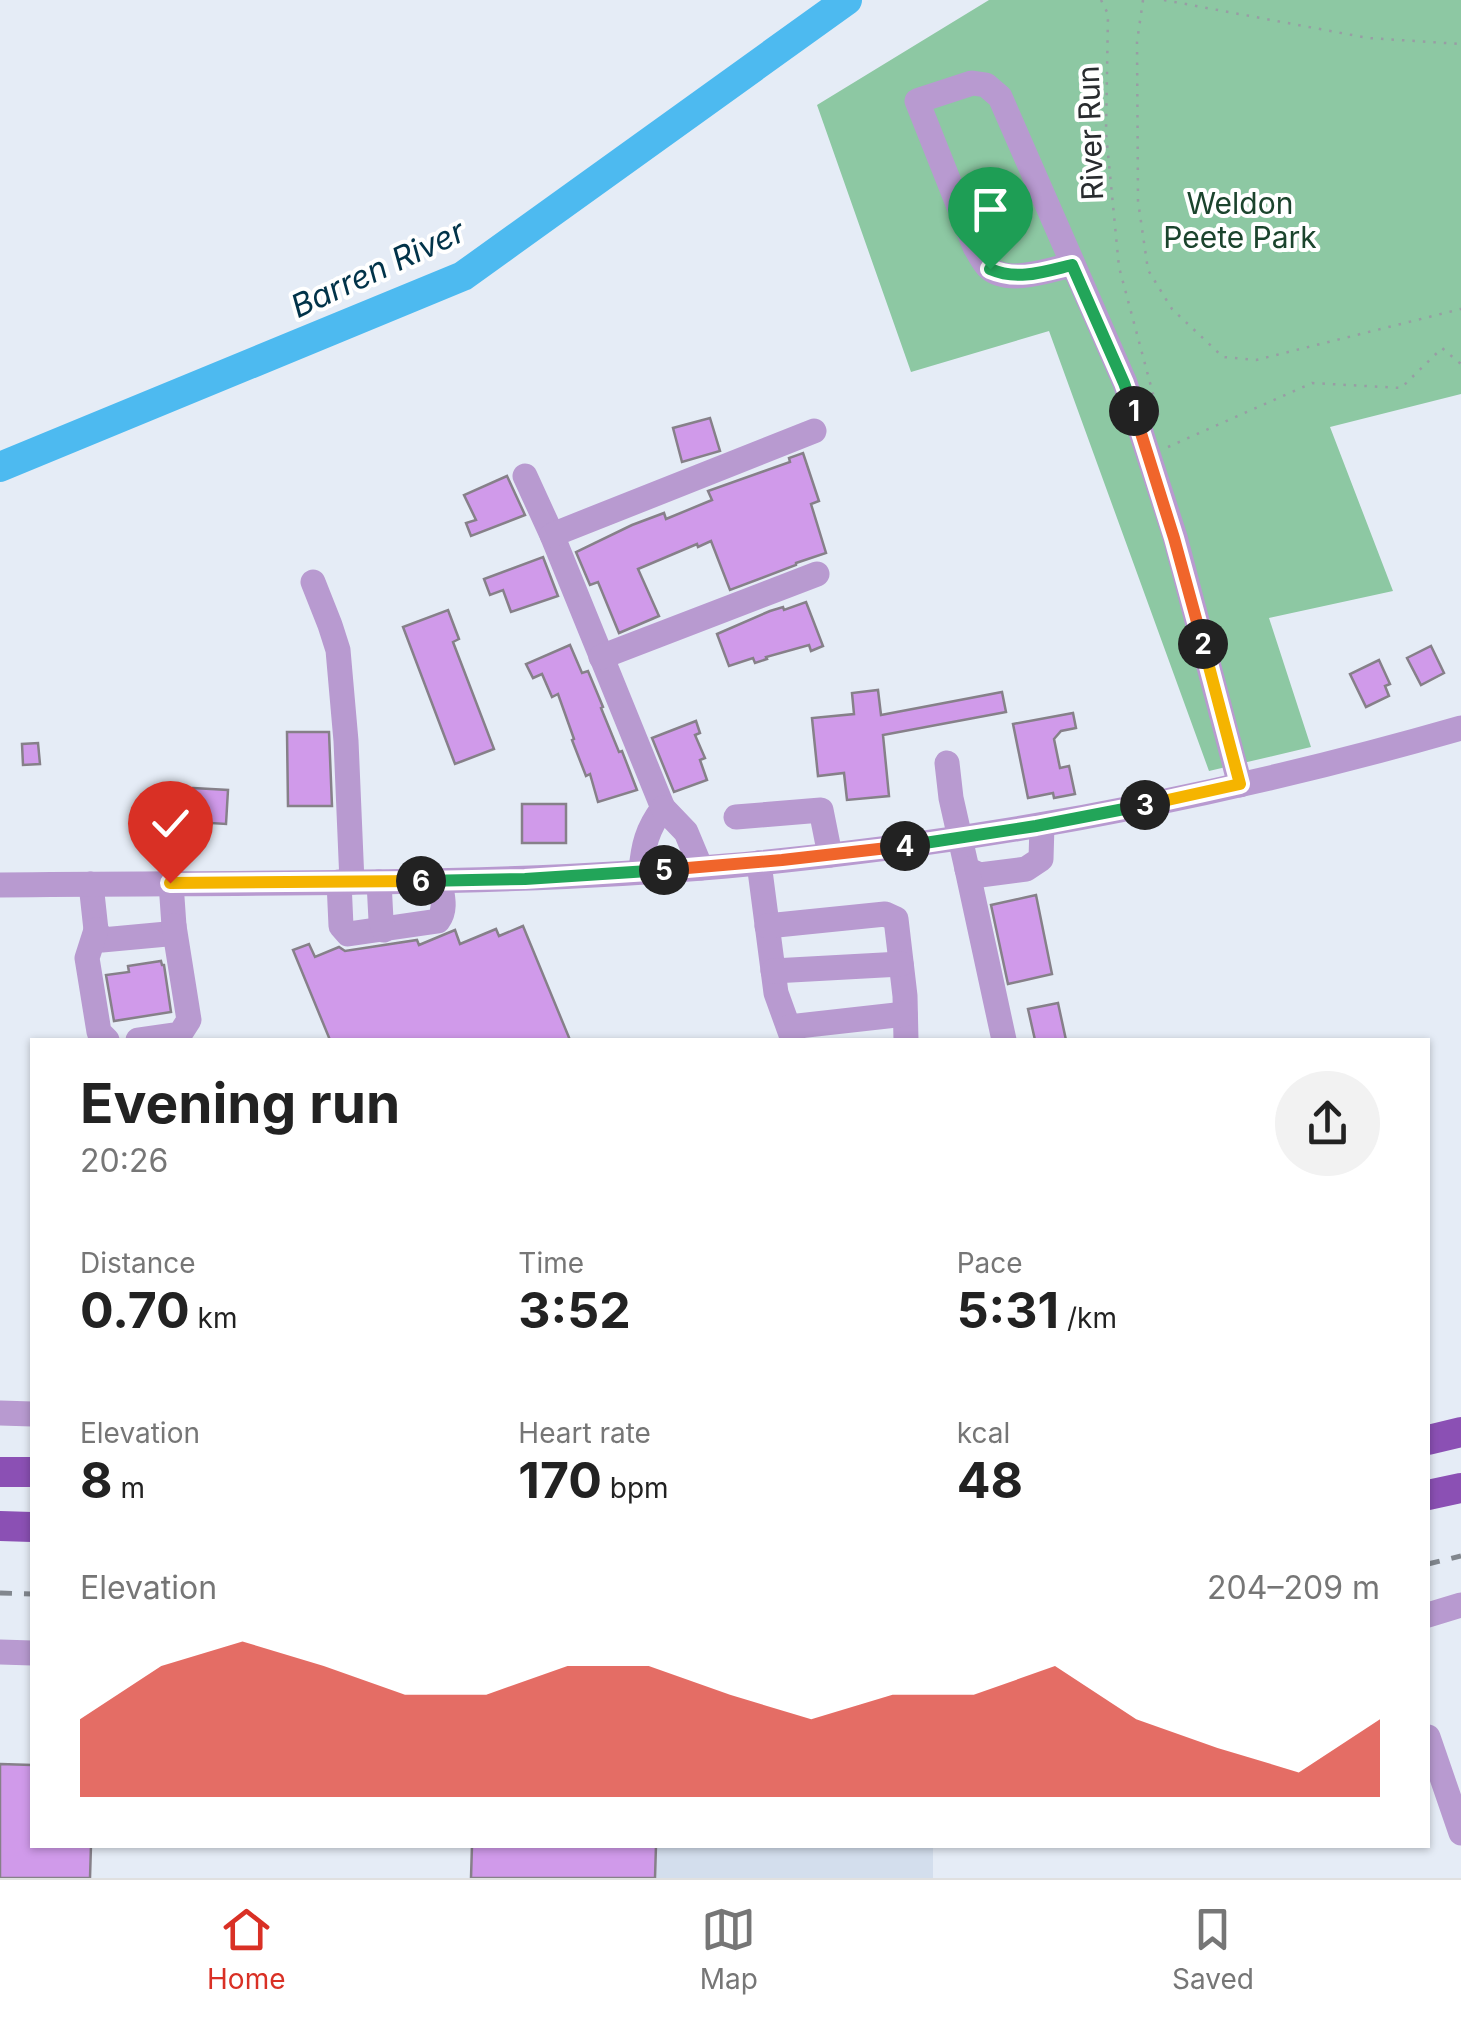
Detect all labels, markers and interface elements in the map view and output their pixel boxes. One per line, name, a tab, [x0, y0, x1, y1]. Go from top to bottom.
street label: River Run	[1070, 65, 1110, 201]
pin	[948, 167, 1033, 270]
icon: arrive	[963, 182, 1018, 237]
park label: Weldon Peete Park	[1163, 185, 1317, 255]
water label: Barren River	[285, 211, 472, 326]
pin: 1	[1109, 386, 1159, 436]
text: 1	[1128, 394, 1140, 428]
pin: 2	[1178, 619, 1228, 669]
text: 2	[1194, 627, 1212, 661]
pin: 3	[1120, 780, 1170, 830]
pin	[128, 781, 213, 884]
text: 3	[1136, 788, 1154, 822]
icon: check	[143, 796, 198, 851]
pin: 4	[880, 821, 930, 871]
text: 4	[896, 829, 914, 863]
pin: 5	[639, 845, 689, 895]
text: 5	[655, 853, 673, 887]
pin: 6	[396, 856, 446, 906]
text: 6	[412, 864, 430, 898]
text: Evening run	[80, 1070, 400, 1136]
button: share	[1275, 1071, 1380, 1176]
text: 20:26	[80, 1141, 168, 1180]
text: Distance	[80, 1246, 196, 1280]
text: Time	[518, 1246, 584, 1280]
text: Pace	[957, 1246, 1023, 1280]
text: 0.70	[80, 1280, 190, 1340]
text: 3:52	[518, 1280, 631, 1340]
text: 5:31	[957, 1280, 1059, 1340]
text: km	[190, 1301, 237, 1335]
text: /km	[1059, 1301, 1117, 1335]
text: Elevation	[80, 1416, 200, 1450]
text: Heart rate	[518, 1416, 651, 1450]
text: kcal	[957, 1416, 1010, 1450]
text: 8	[80, 1450, 113, 1510]
text: 170	[518, 1450, 602, 1510]
text: 48	[957, 1450, 1023, 1510]
text: m	[113, 1471, 145, 1505]
text: bpm	[602, 1471, 669, 1505]
text: Elevation	[80, 1568, 217, 1607]
text: 204–209 m	[1207, 1568, 1380, 1607]
tab: Home	[207, 1902, 286, 1996]
tab: Map	[700, 1902, 758, 1996]
tab: Saved	[1172, 1902, 1254, 1996]

